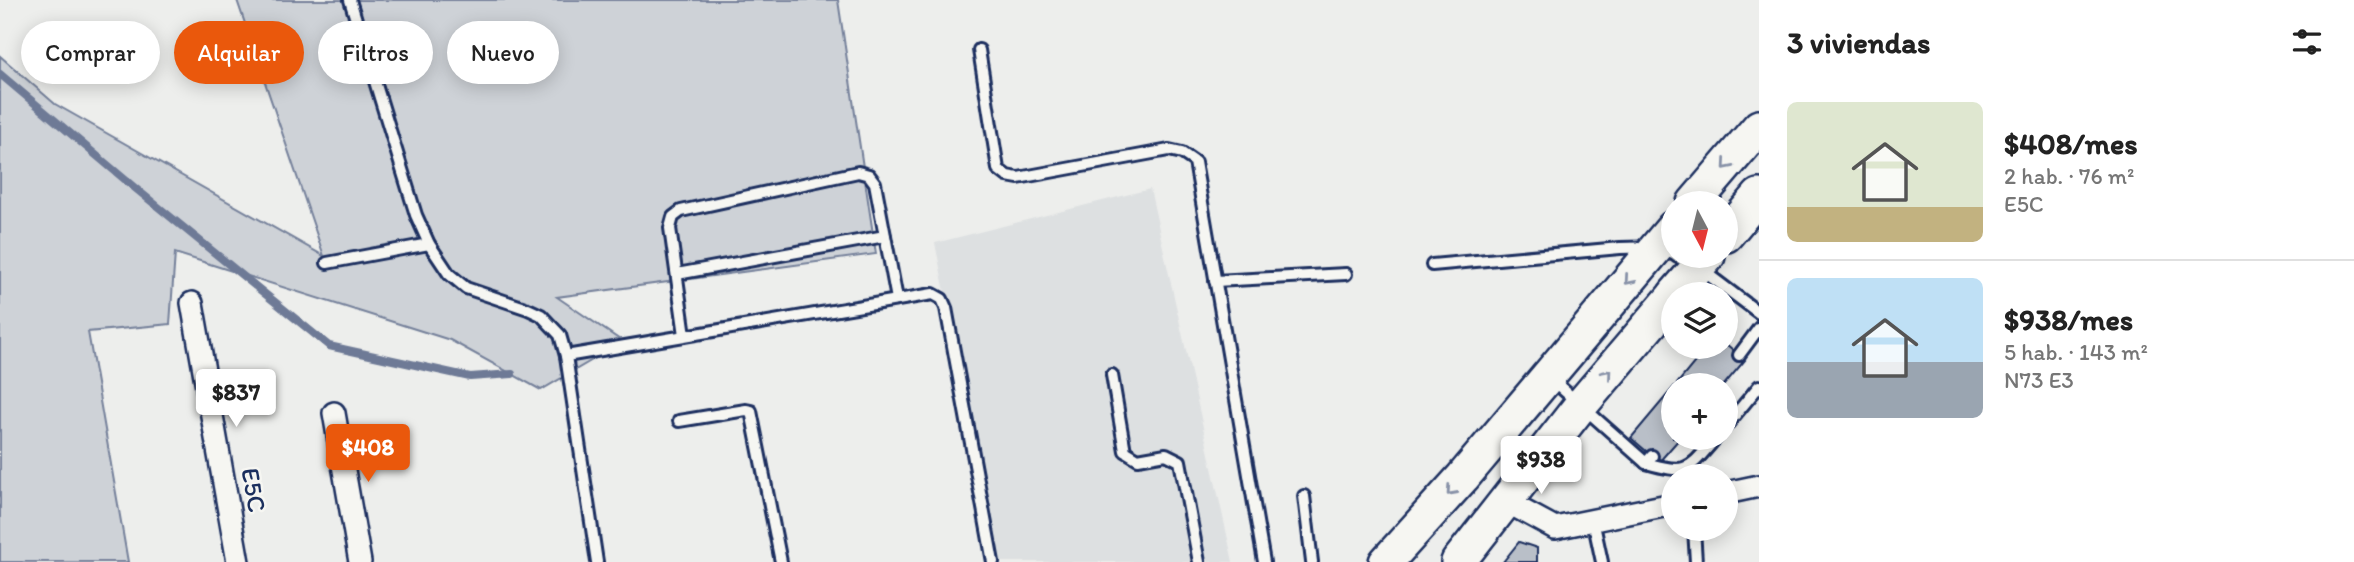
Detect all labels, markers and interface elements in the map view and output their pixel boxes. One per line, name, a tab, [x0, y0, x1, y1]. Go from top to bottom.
chip: Comprar	[21, 21, 160, 84]
chip: Alquilar	[174, 21, 304, 84]
chip: Filtros	[318, 21, 433, 84]
chip: Nuevo	[447, 21, 559, 84]
icon: filters	[2288, 23, 2326, 61]
text: 3 viviendas	[1787, 24, 1930, 61]
text: $408/mes	[2004, 125, 2138, 162]
icon: home	[1843, 130, 1927, 214]
one-way arrow	[1723, 157, 1735, 170]
text: 2 hab. · 76 m²	[2004, 162, 2134, 190]
text: E5C	[2004, 190, 2044, 218]
north arrow	[1661, 191, 1738, 268]
map controls	[1661, 191, 1738, 541]
one-way arrow	[1625, 272, 1637, 285]
button: layers	[1661, 282, 1738, 359]
text: $938/mes	[2004, 301, 2133, 338]
icon: home	[1843, 306, 1927, 390]
text: 5 hab. · 143 m²	[2004, 338, 2148, 366]
text: N73 E3	[2004, 366, 2074, 394]
pin: $837	[195, 370, 277, 429]
one-way arrow	[1599, 370, 1611, 383]
button: +	[1661, 373, 1738, 450]
text: $837	[212, 378, 260, 406]
pin: $408	[327, 424, 409, 484]
text: $408	[342, 433, 394, 461]
pin: $938	[1500, 436, 1582, 496]
text: $938	[1517, 445, 1565, 473]
button: −	[1661, 464, 1738, 541]
street label: E5C	[234, 465, 274, 515]
one-way arrow	[1446, 483, 1459, 496]

